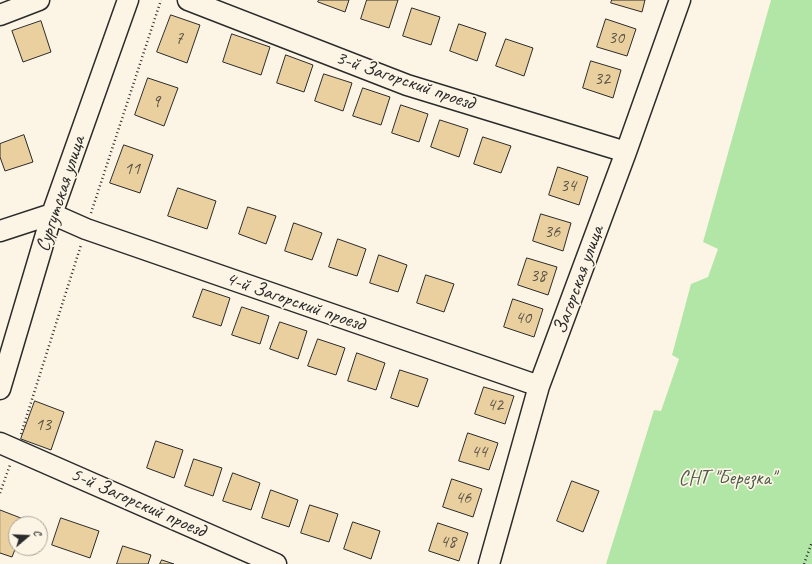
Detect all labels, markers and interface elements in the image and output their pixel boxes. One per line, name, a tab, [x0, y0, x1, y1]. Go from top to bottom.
house number: 30	[608, 27, 624, 49]
house number: 7	[175, 28, 183, 50]
street label: 3-й Загорский проезд	[332, 46, 478, 116]
house number: 32	[594, 68, 610, 90]
house number: 9	[152, 91, 160, 113]
street label: Сургутская улица	[31, 133, 91, 255]
house number: 11	[124, 158, 140, 180]
house number: 34	[560, 175, 576, 197]
house number: 36	[544, 221, 560, 243]
street label: Загорская улица	[548, 223, 610, 337]
house number: 38	[530, 265, 546, 287]
street label: 4-й Загорский проезд	[222, 267, 368, 337]
house number: 40	[515, 307, 531, 329]
house number: 42	[487, 394, 503, 416]
house number: 13	[35, 414, 51, 436]
house number: 44	[471, 441, 487, 463]
street label: 5-й Загорский проезд	[67, 462, 209, 544]
park label: СНТ "Березка"	[679, 467, 775, 491]
house number: 46	[455, 487, 471, 509]
north arrow	[8, 516, 48, 556]
text: С	[31, 528, 46, 537]
house number: 48	[440, 531, 456, 553]

